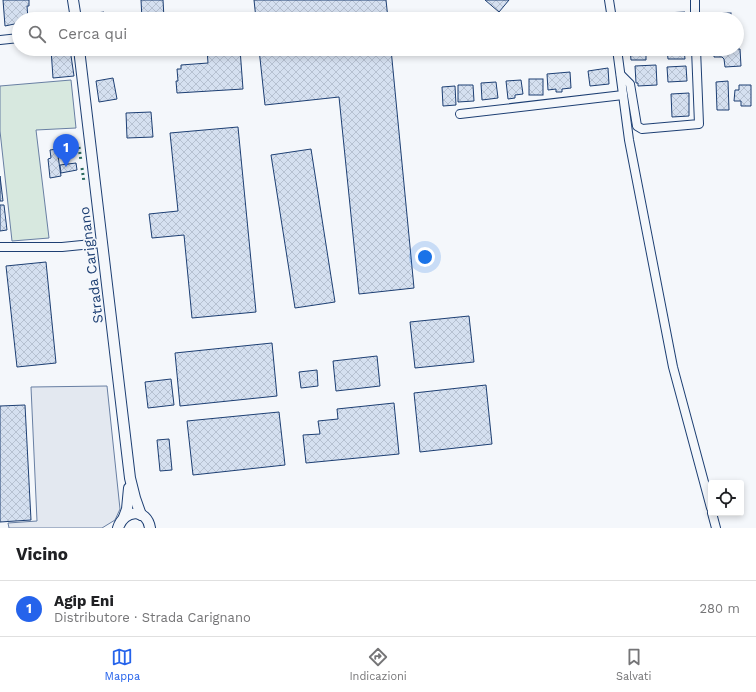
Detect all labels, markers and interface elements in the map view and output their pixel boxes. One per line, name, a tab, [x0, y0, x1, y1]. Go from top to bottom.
search box	[12, 12, 744, 56]
icon: search	[26, 23, 48, 45]
text: Cerca qui	[58, 25, 127, 43]
pin: 1	[53, 134, 79, 167]
street label: Strada Carignano	[76, 206, 106, 324]
your location	[415, 247, 435, 267]
map controls	[708, 480, 744, 516]
button: locate	[708, 480, 744, 516]
text: Vicino	[16, 544, 68, 564]
text: Agip Eni	[54, 592, 114, 610]
text: 1	[26, 601, 32, 616]
text: 280 m	[700, 601, 740, 616]
text: Distributore · Strada Carignano	[54, 610, 251, 625]
tab: Mappa	[105, 646, 140, 683]
tab: Indicazioni	[349, 646, 407, 683]
tab: Salvati	[616, 646, 651, 683]

